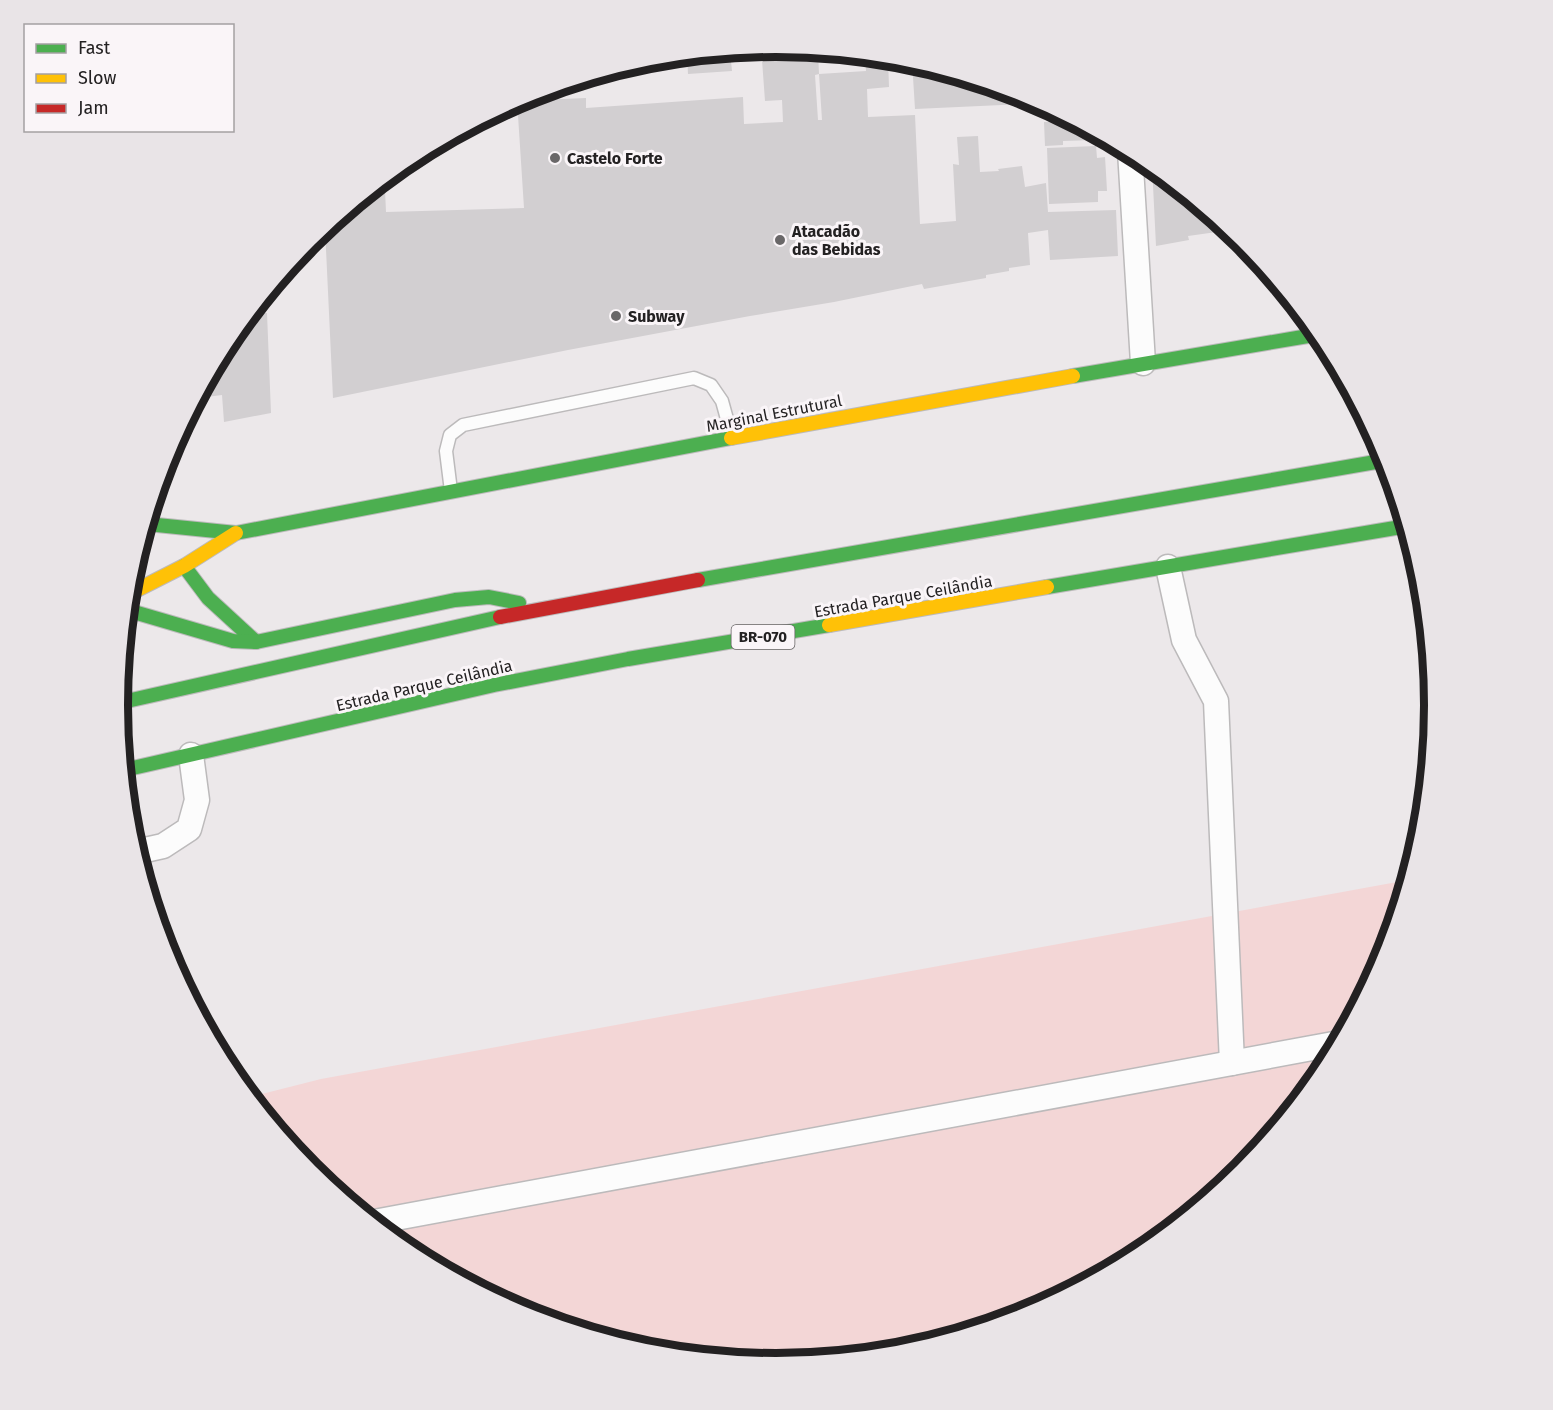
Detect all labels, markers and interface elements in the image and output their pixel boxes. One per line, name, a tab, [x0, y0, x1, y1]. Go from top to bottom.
legend	[24, 24, 234, 132]
text: Fast	[78, 37, 111, 59]
text: Slow	[78, 67, 117, 89]
text: Jam	[78, 97, 109, 119]
place label: Castelo Forte	[567, 149, 663, 168]
marker: Castelo Forte	[548, 151, 562, 165]
place label: Atacadão das Bebidas	[791, 222, 881, 259]
marker: Atacadão das Bebidas	[773, 233, 787, 247]
place label: Subway	[628, 307, 685, 326]
marker: Subway	[609, 309, 623, 323]
street label: Marginal Estrutural	[705, 391, 844, 436]
street label: Estrada Parque Ceilândia	[813, 571, 994, 622]
road number: BR-070	[732, 625, 795, 649]
street label: Estrada Parque Ceilândia	[334, 656, 514, 715]

